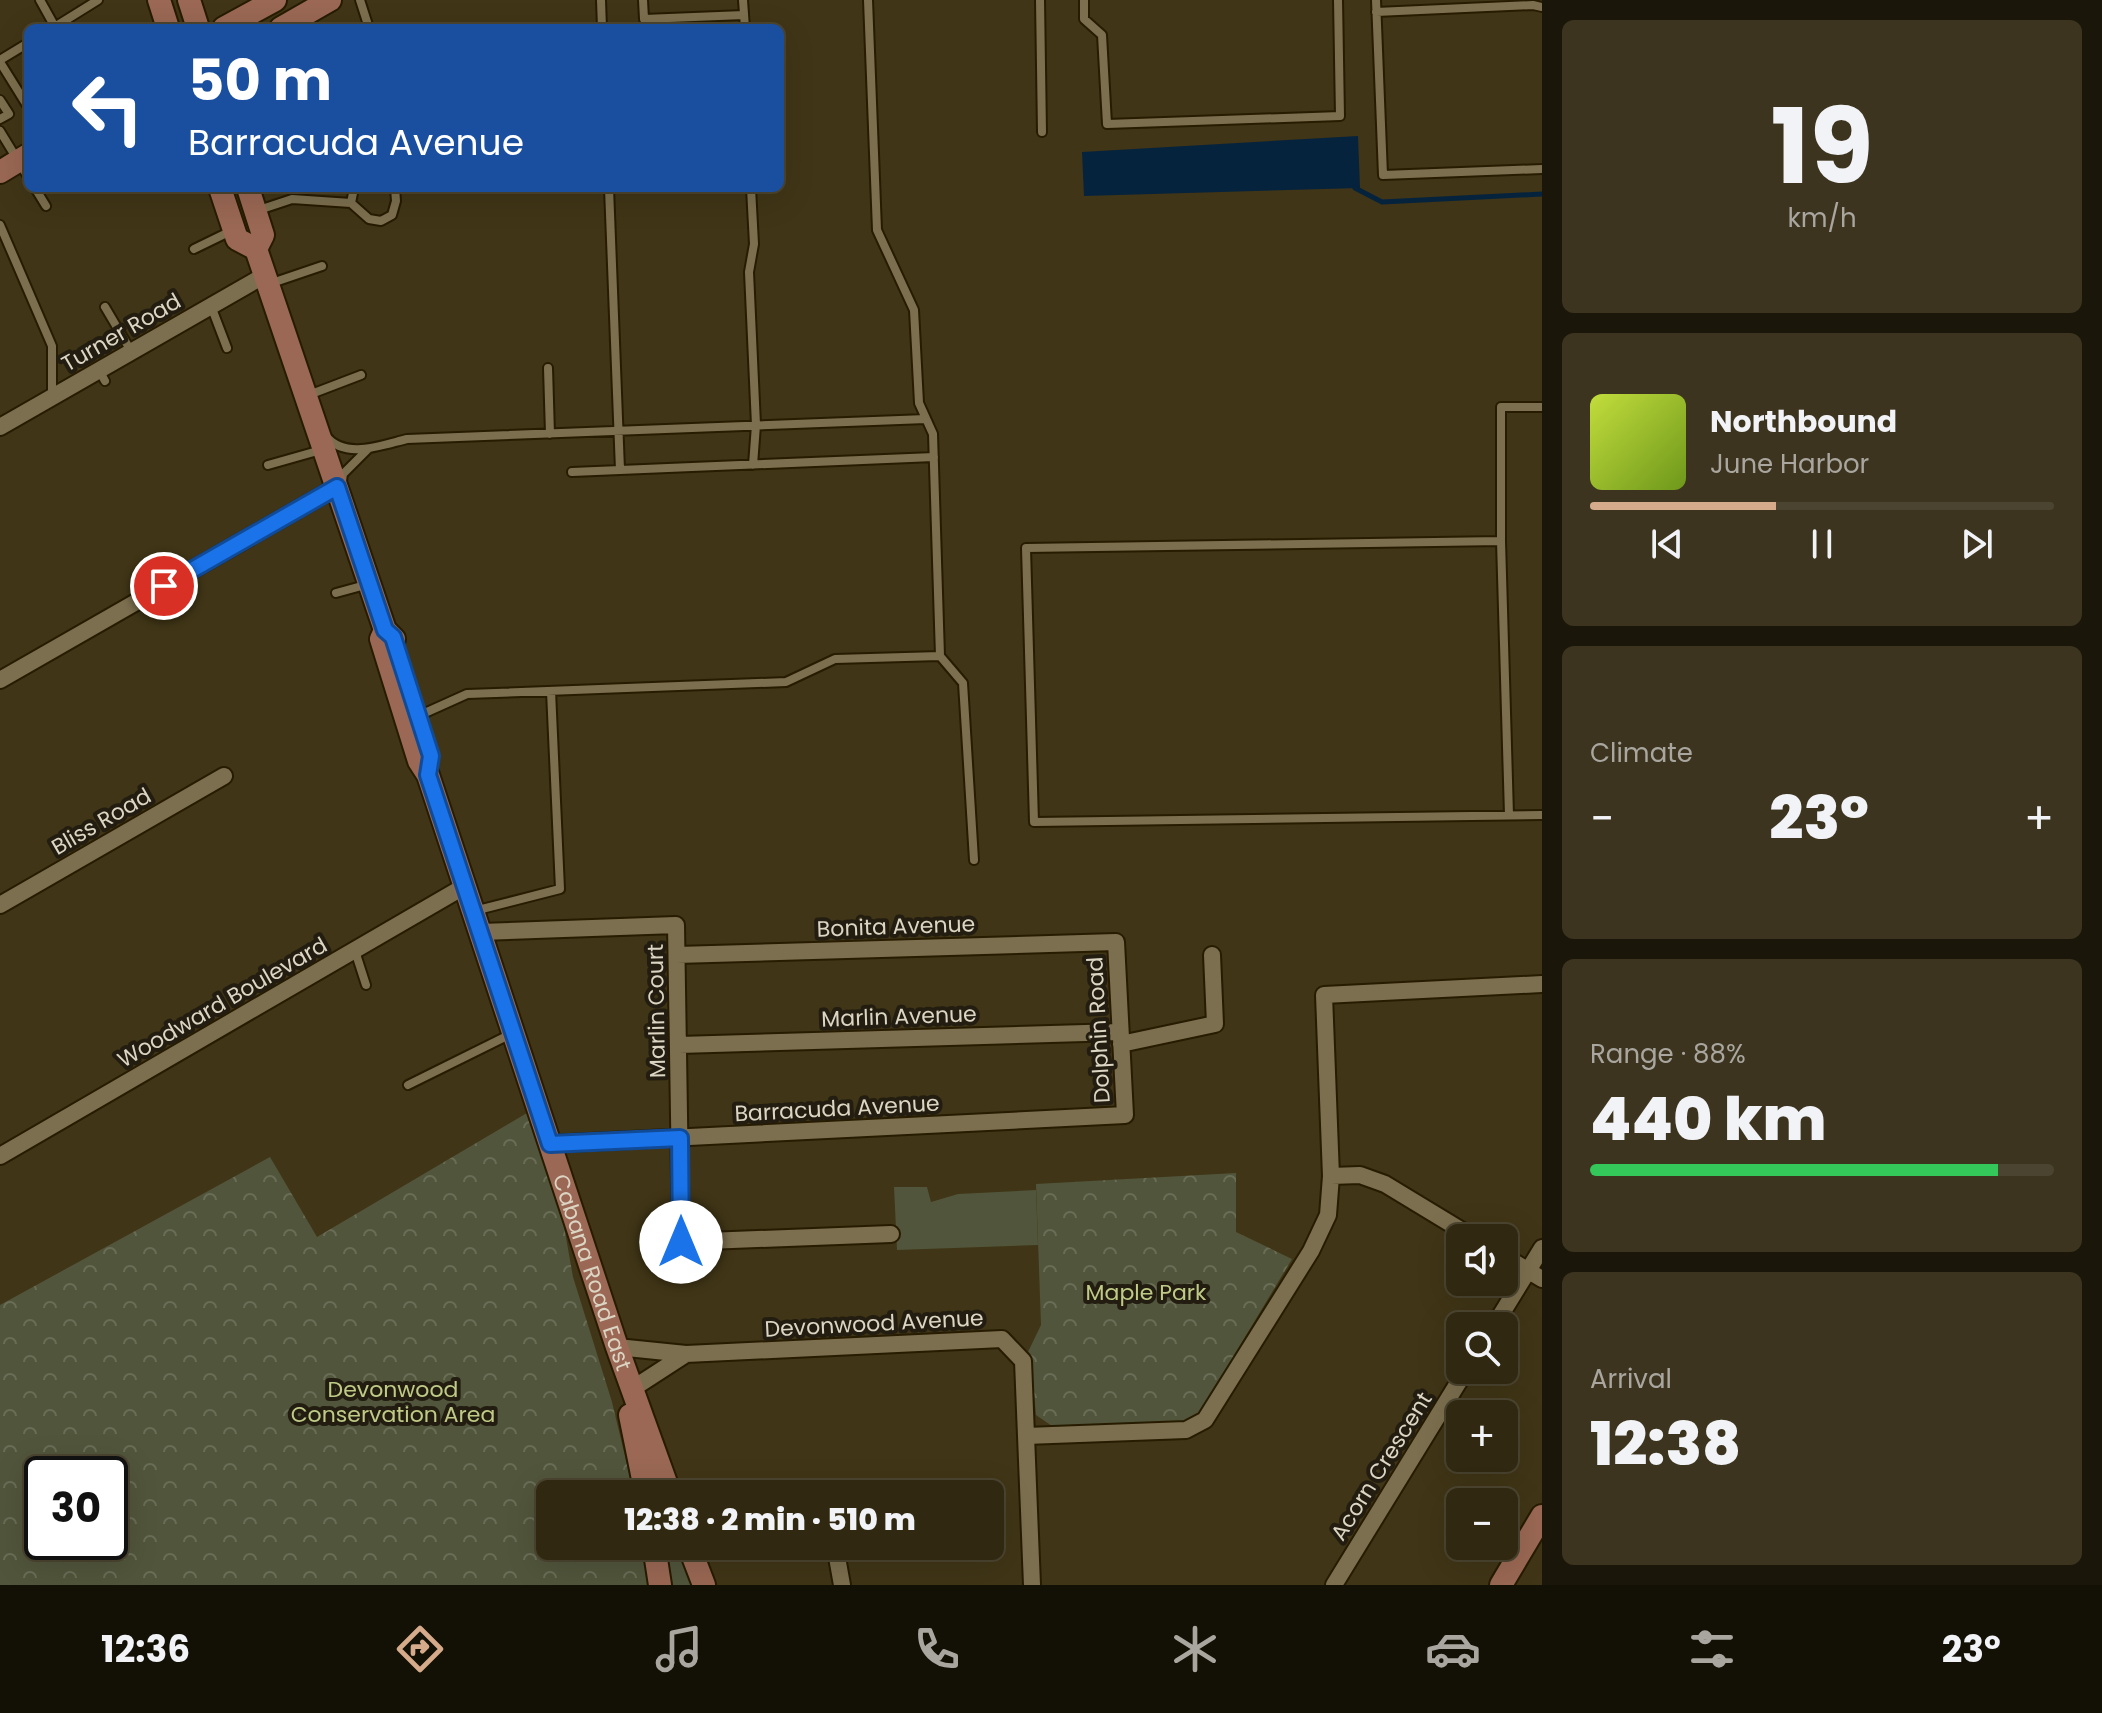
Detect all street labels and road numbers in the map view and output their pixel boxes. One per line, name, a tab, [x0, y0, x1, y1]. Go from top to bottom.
street label: Turner Road	[56, 286, 187, 379]
street label: Bliss Road	[46, 780, 157, 862]
street label: Bonita Avenue	[816, 908, 976, 945]
street label: Woodward Boulevard	[112, 930, 333, 1075]
street label: Marlin Court	[640, 944, 673, 1078]
street label: Dolphin Road	[1079, 956, 1118, 1104]
street label: Marlin Avenue	[821, 998, 977, 1035]
street label: Barracuda Avenue	[734, 1088, 940, 1129]
street label: Cabana Road East	[545, 1170, 639, 1375]
street label: Devonwood Avenue	[764, 1302, 984, 1345]
street label: Acorn Crescent	[1323, 1386, 1440, 1546]

